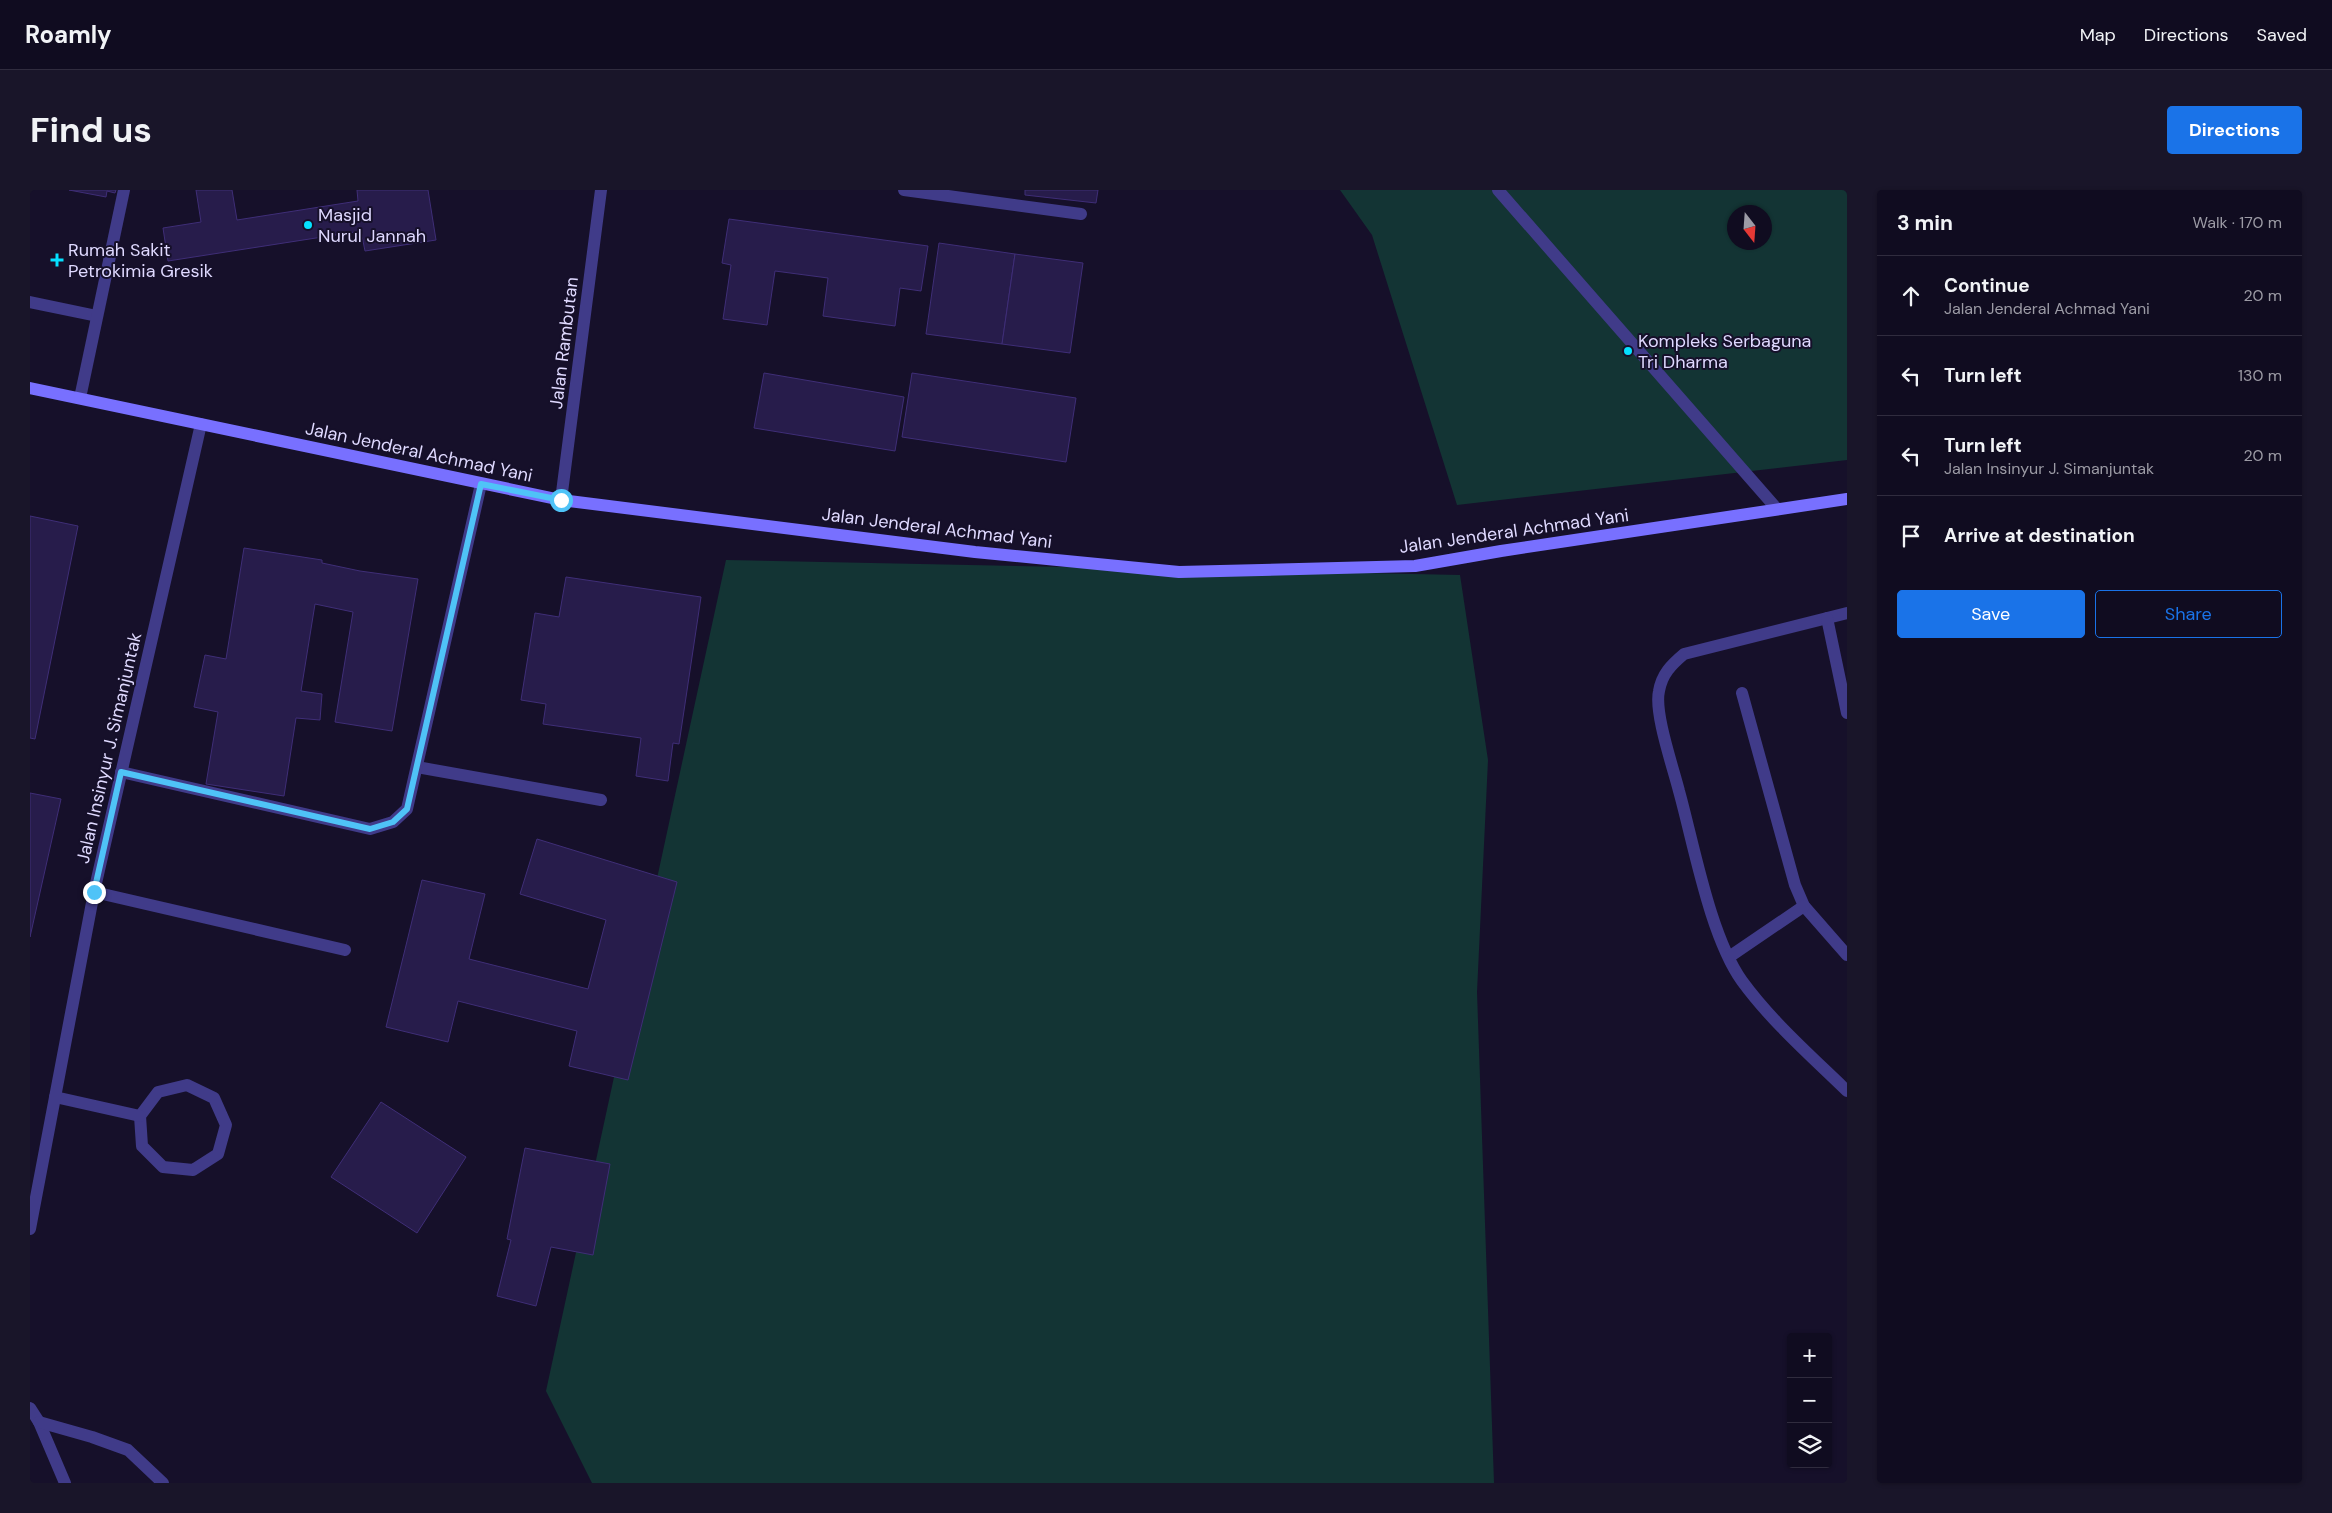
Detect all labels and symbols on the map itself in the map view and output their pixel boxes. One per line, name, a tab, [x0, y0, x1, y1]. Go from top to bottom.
place label: Masjid Nurul Jannah	[318, 203, 426, 248]
north arrow	[1727, 205, 1772, 250]
marker: Masjid Nurul Jannah	[302, 219, 314, 231]
place label: Rumah Sakit Petrokimia Gresik	[68, 238, 213, 283]
marker: Rumah Sakit Petrokimia Gresik	[50, 253, 64, 267]
street label: Jalan Rambutan	[544, 276, 584, 410]
place label: Kompleks Serbaguna Tri Dharma	[1638, 329, 1811, 374]
marker: Kompleks Serbaguna Tri Dharma	[1622, 345, 1634, 357]
street label: Jalan Jenderal Achmad Yani	[303, 416, 535, 488]
route start	[550, 489, 573, 512]
street label: Jalan Jenderal Achmad Yani	[821, 502, 1053, 554]
street label: Jalan Jenderal Achmad Yani	[1398, 503, 1630, 559]
street label: Jalan Insinyur J. Simanjuntak	[71, 630, 147, 866]
route end	[83, 881, 106, 904]

